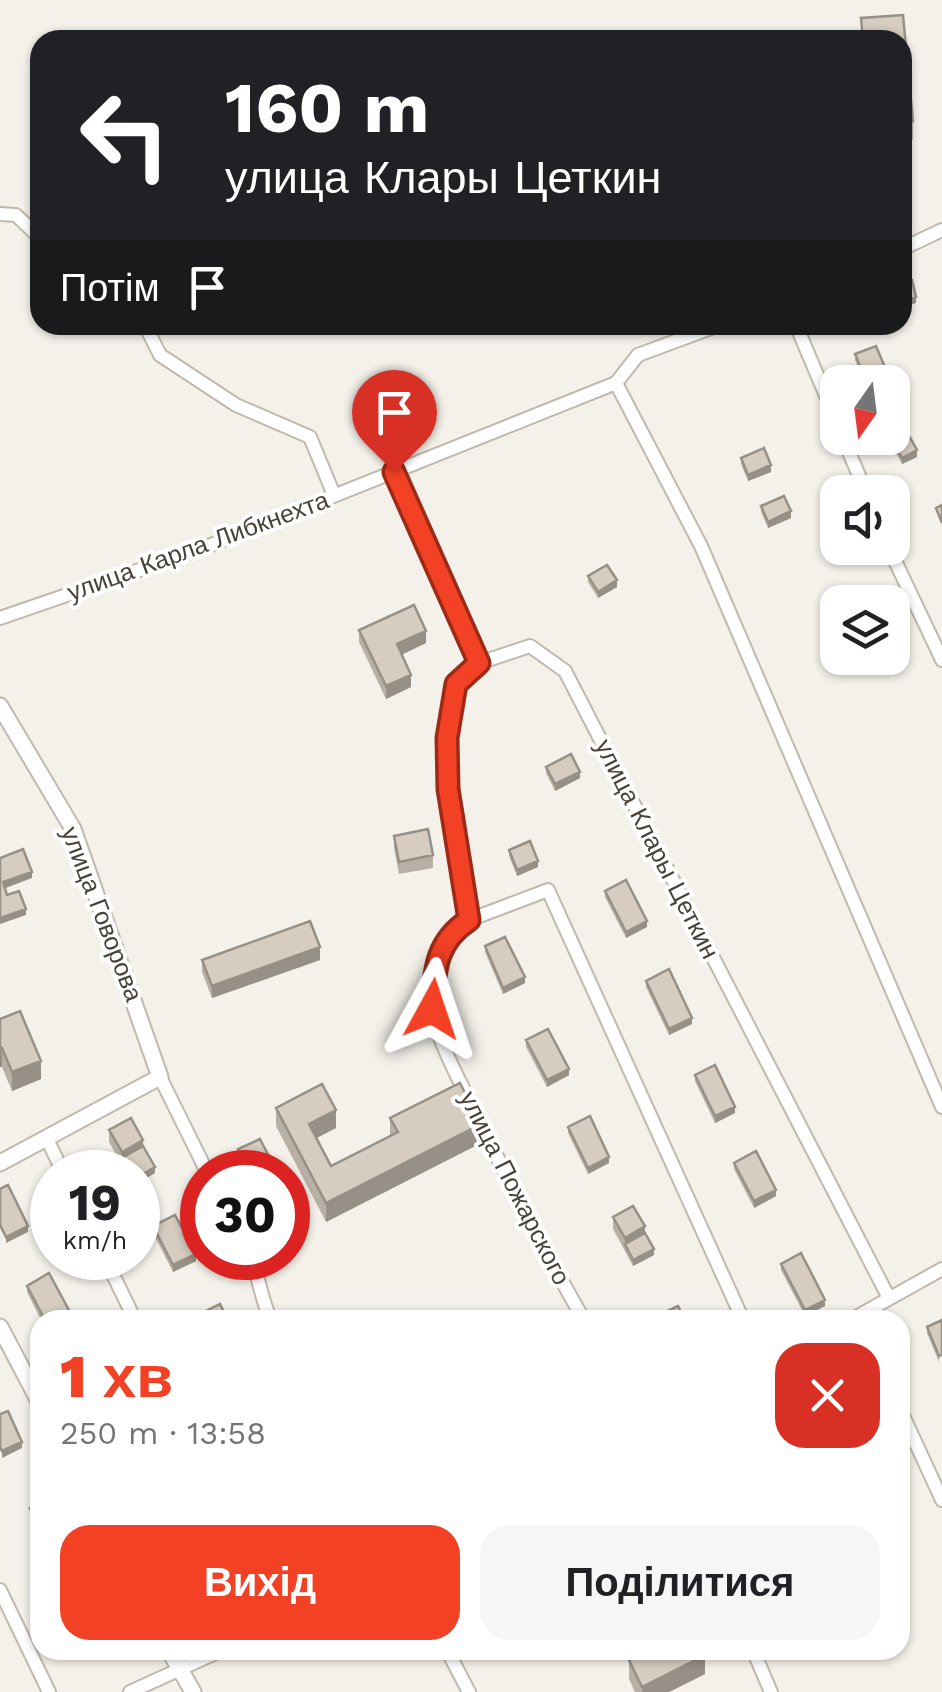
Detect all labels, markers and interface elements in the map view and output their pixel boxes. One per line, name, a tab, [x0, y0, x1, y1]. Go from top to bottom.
text: 160 m	[225, 67, 429, 149]
icon: left	[60, 70, 190, 200]
text: улица Клары Цеткин	[225, 151, 661, 204]
icon: arrive	[180, 260, 235, 315]
text: Потім	[60, 266, 160, 310]
north arrow	[820, 365, 910, 455]
map controls	[820, 365, 910, 675]
pin	[352, 370, 437, 473]
icon: arrive	[367, 385, 422, 440]
button: sound	[820, 475, 910, 565]
street label: улица Карла Либкнехта	[63, 485, 333, 607]
button: layers	[820, 585, 910, 675]
street label: улица Клары Цеткин	[589, 734, 725, 964]
street label: улица Говорова	[55, 823, 149, 1005]
position arrow	[380, 957, 484, 1061]
street label: улица Пожарского	[454, 1086, 576, 1290]
speed limit sign: 30	[180, 1150, 310, 1280]
text: 19	[69, 1173, 121, 1232]
text: km/h	[63, 1226, 127, 1255]
text: 1 хв	[60, 1341, 173, 1412]
button: close	[775, 1343, 880, 1448]
text: 250 m · 13:58	[60, 1414, 266, 1452]
button: Вихід	[60, 1525, 460, 1640]
button: Поділитися	[480, 1525, 880, 1640]

